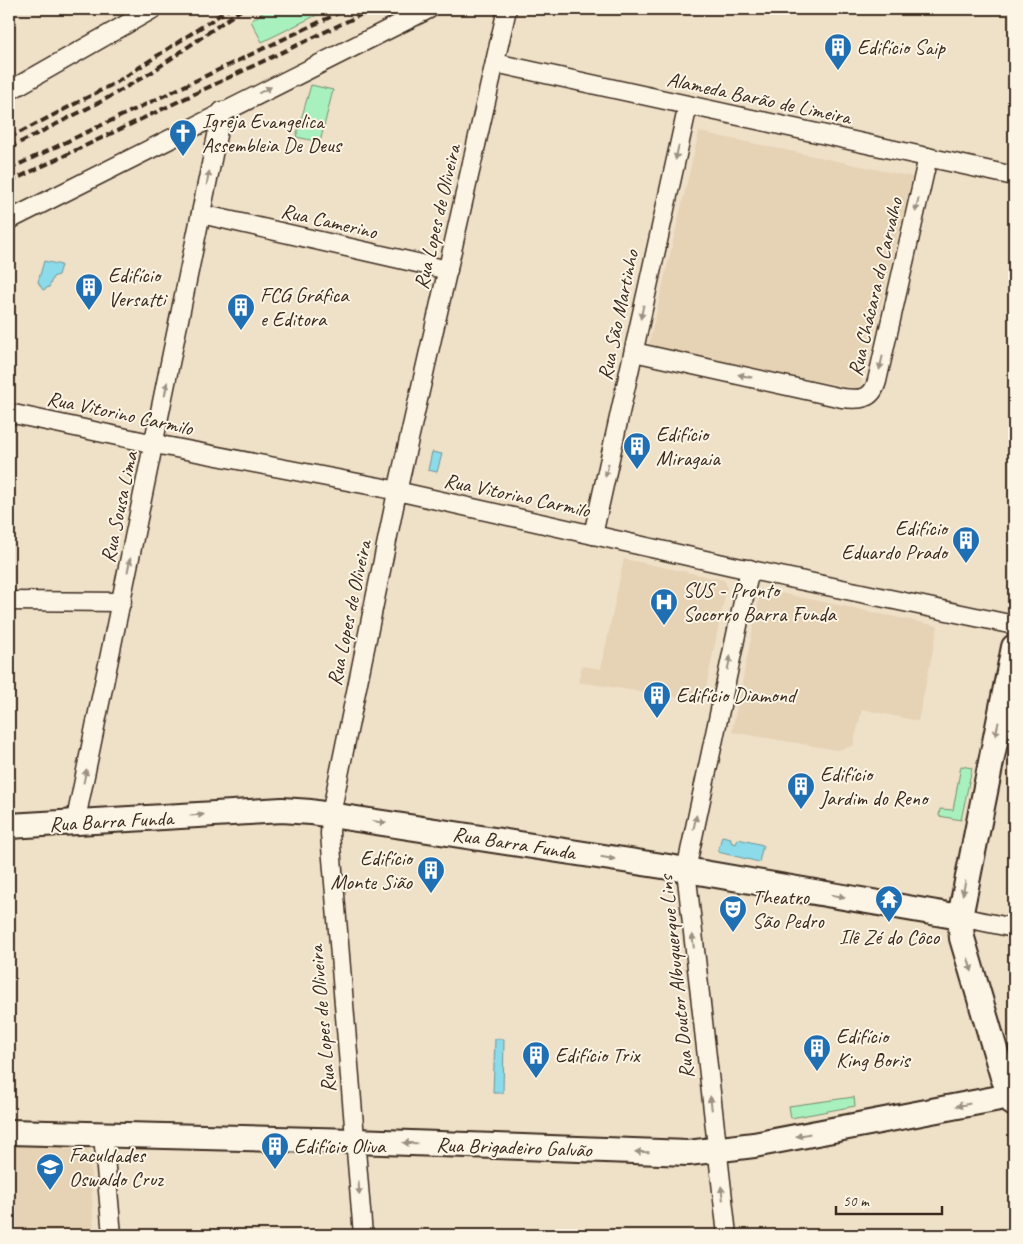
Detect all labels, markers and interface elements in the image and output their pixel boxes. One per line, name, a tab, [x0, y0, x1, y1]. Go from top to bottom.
building icon: Edifício Saip	[823, 32, 853, 71]
place label: Edifício Saip	[857, 34, 946, 60]
street label: Alameda Barão de Limeira	[665, 66, 856, 131]
one-way arrow	[258, 86, 272, 94]
place label: Igreja Evangelica Assembleia De Deus	[202, 108, 343, 158]
church icon: Igreja Evangelica Assembleia De Deus	[168, 118, 198, 157]
street label: Rua Lopes de Oliveira	[408, 140, 467, 292]
one-way arrow	[673, 145, 681, 161]
one-way arrow	[204, 171, 212, 186]
street label: Rua Chácara do Carvalho	[842, 194, 909, 379]
street label: Rua Camerino	[279, 197, 381, 245]
one-way arrow	[913, 197, 921, 212]
street label: Rua São Martinho	[592, 246, 645, 382]
place label: Edifício Versatti	[108, 262, 169, 312]
building icon: Edifício Versatti	[74, 272, 104, 311]
place label: FCG Gráfica e Editora	[260, 282, 350, 332]
building icon: FCG Gráfica e Editora	[226, 292, 256, 331]
one-way arrow	[638, 304, 646, 320]
one-way arrow	[877, 356, 885, 371]
one-way arrow	[737, 372, 753, 380]
one-way arrow	[162, 381, 170, 397]
street label: Rua Vitorino Carmilo	[45, 385, 197, 441]
place label: Edifício Miragaia	[656, 421, 721, 471]
building icon: Edifício Miragaia	[622, 431, 652, 470]
street label: Rua Sousa Lima	[95, 447, 144, 565]
one-way arrow	[603, 463, 611, 478]
street label: Rua Vitorino Carmilo	[442, 467, 594, 523]
place label: Edifício Eduardo Prado	[841, 515, 950, 565]
building icon: Edifício Eduardo Prado	[951, 525, 981, 564]
street label: Rua Lopes de Oliveira	[321, 536, 378, 688]
one-way arrow	[125, 558, 133, 573]
place label: SUS - Pronto Socorro Barra Funda	[683, 577, 837, 627]
hospital icon: SUS - Pronto Socorro Barra Funda	[649, 587, 679, 626]
one-way arrow	[726, 655, 734, 671]
building icon: Edifício Diamond	[642, 680, 672, 719]
place label: Edifício Diamond	[676, 682, 798, 708]
one-way arrow	[993, 722, 1001, 737]
place label: Edifício Jardim do Reno	[819, 761, 930, 811]
one-way arrow	[82, 767, 90, 783]
building icon: Edifício Jardim do Reno	[786, 771, 816, 810]
street label: Rua Barra Funda	[48, 805, 176, 837]
one-way arrow	[189, 811, 205, 819]
one-way arrow	[692, 814, 700, 830]
one-way arrow	[371, 819, 387, 827]
street label: Rua Barra Funda	[451, 820, 580, 866]
place label: Edifício Monte Sião	[330, 845, 415, 895]
one-way arrow	[601, 854, 617, 862]
building icon: Edifício Monte Sião	[416, 855, 446, 894]
street label: Rua Doutor Albuquerque Lins	[652, 872, 700, 1080]
one-way arrow	[960, 881, 968, 896]
place label: Theatro São Pedro	[752, 884, 825, 934]
temple icon: Ilê Zé do Côco	[874, 884, 904, 923]
one-way arrow	[830, 893, 846, 901]
theatre icon: Theatro São Pedro	[718, 894, 748, 933]
place label: Ilê Zé do Côco	[839, 924, 941, 950]
one-way arrow	[689, 933, 697, 949]
street label: Rua Lopes de Oliveira	[302, 942, 341, 1094]
one-way arrow	[966, 957, 974, 972]
place label: Edifício King Boris	[836, 1023, 911, 1073]
building icon: Edifício King Boris	[802, 1033, 832, 1072]
building icon: Edifício Trix	[521, 1040, 551, 1079]
place label: Edifício Trix	[555, 1042, 641, 1068]
one-way arrow	[707, 1094, 715, 1110]
one-way arrow	[955, 1101, 970, 1109]
building icon: Edifício Oliva	[260, 1131, 290, 1170]
street label: Rua Brigadeiro Galvão	[436, 1131, 594, 1163]
one-way arrow	[794, 1132, 810, 1140]
place label: Edifício Oliva	[294, 1133, 387, 1159]
one-way arrow	[401, 1139, 417, 1147]
place label: Faculdades Oswaldo Cruz	[69, 1142, 164, 1192]
one-way arrow	[634, 1147, 650, 1155]
school or university icon: Faculdades Oswaldo Cruz	[35, 1152, 65, 1191]
one-way arrow	[356, 1180, 364, 1196]
scale bar	[836, 1184, 942, 1216]
one-way arrow	[718, 1185, 726, 1201]
text: 50 m	[843, 1192, 870, 1211]

